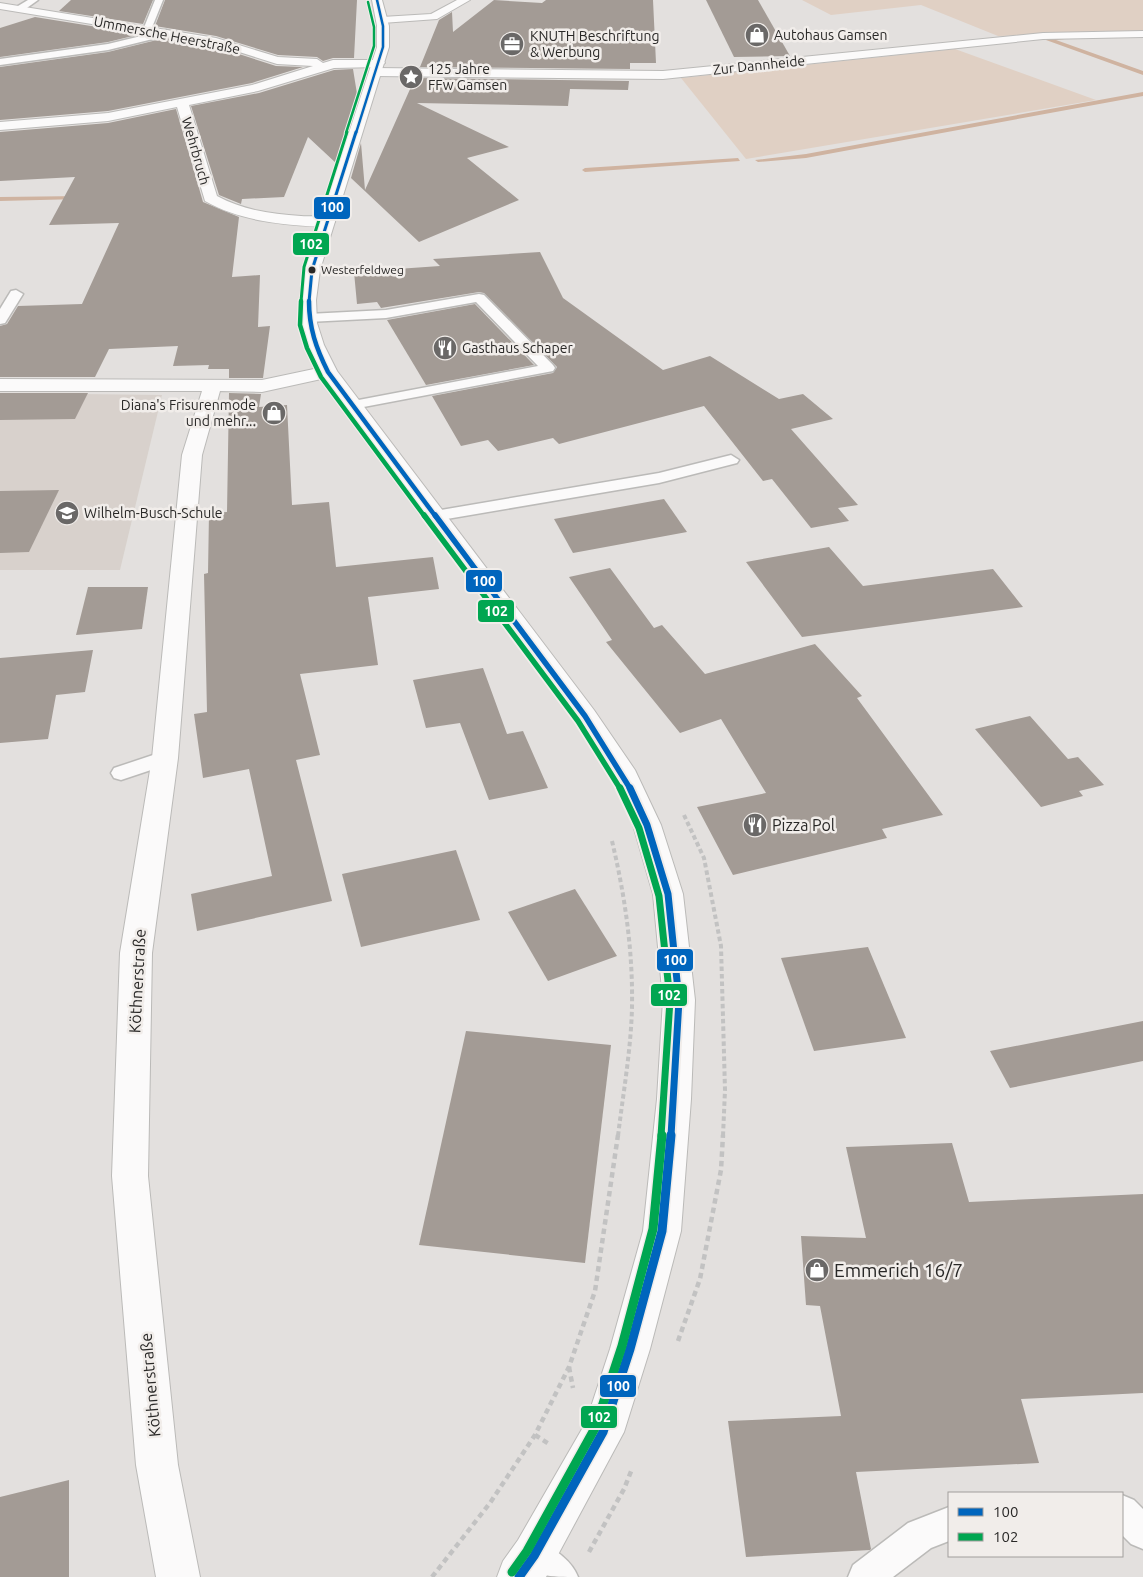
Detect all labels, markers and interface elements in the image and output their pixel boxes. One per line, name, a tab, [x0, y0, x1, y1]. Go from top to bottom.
street label: Ummersche Heerstraße	[92, 13, 242, 57]
shop icon: Autohaus Gamsen	[744, 22, 770, 48]
place label: Autohaus Gamsen	[774, 27, 888, 43]
place label: KNUTH Beschriftung & Werbung	[530, 28, 660, 60]
office icon: KNUTH Beschriftung & Werbung	[499, 31, 525, 57]
street label: Zur Dannheide	[712, 52, 806, 78]
place label: 125 Jahre FFw Gamsen	[428, 61, 507, 93]
place icon: 125 Jahre FFw Gamsen	[398, 64, 424, 90]
street label: Wehrbruch	[179, 115, 213, 187]
line badge: 100	[313, 196, 351, 220]
text: 100	[320, 199, 344, 215]
line badge: 102	[292, 232, 330, 256]
text: 102	[299, 236, 323, 252]
place label: Westerfeldweg	[321, 263, 404, 276]
marker: Westerfeldweg	[307, 265, 317, 275]
restaurant icon: Gasthaus Schaper	[432, 335, 458, 361]
place label: Gasthaus Schaper	[462, 340, 573, 356]
place label: Diana's Frisurenmode und mehr...	[121, 397, 256, 429]
shop icon: Diana's Frisurenmode und mehr...	[261, 400, 287, 426]
school or university icon: Wilhelm-Busch-Schule	[54, 500, 80, 526]
place label: Wilhelm-Busch-Schule	[84, 505, 223, 521]
line badge: 100	[465, 569, 503, 593]
text: 100	[472, 573, 496, 589]
line badge: 102	[477, 599, 515, 623]
text: 102	[484, 603, 508, 619]
restaurant icon: Pizza Pol	[742, 812, 768, 838]
place label: Pizza Pol	[772, 816, 835, 834]
street label: Köthnerstraße	[125, 928, 149, 1034]
line badge: 100	[656, 948, 694, 972]
text: 100	[663, 952, 687, 968]
line badge: 102	[650, 983, 688, 1007]
text: 102	[657, 987, 681, 1003]
shop icon: Emmerich 16/7	[804, 1257, 830, 1283]
place label: Emmerich 16/7	[834, 1259, 963, 1281]
street label: Köthnerstraße	[136, 1332, 164, 1438]
line badge: 100	[599, 1374, 637, 1398]
text: 100	[606, 1378, 630, 1394]
line badge: 102	[580, 1405, 618, 1429]
text: 102	[587, 1409, 611, 1425]
legend	[948, 1492, 1123, 1557]
text: 100	[993, 1503, 1018, 1520]
text: 102	[993, 1528, 1018, 1545]

